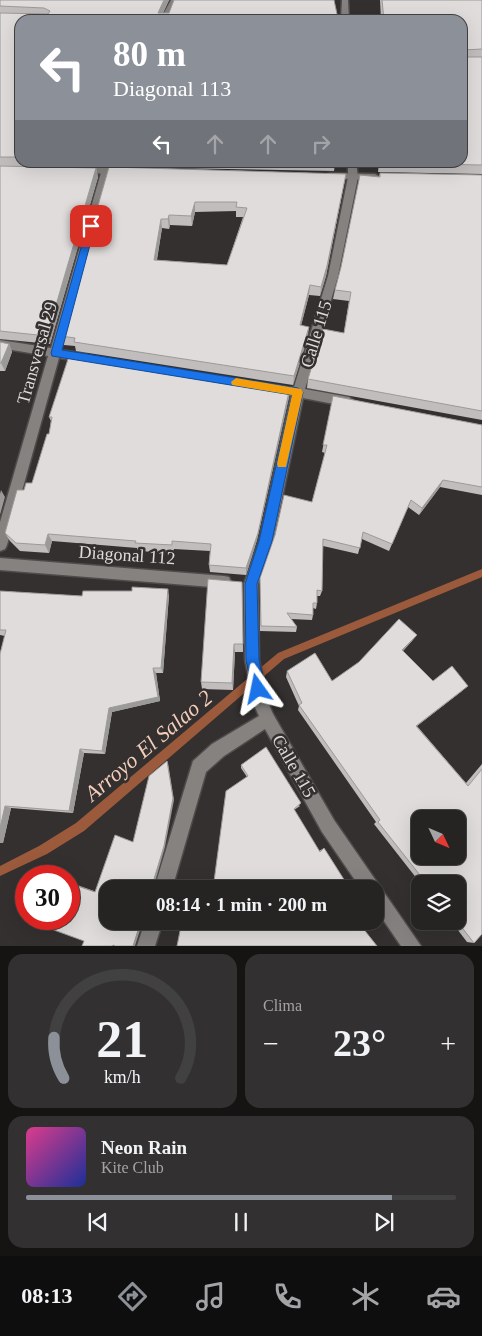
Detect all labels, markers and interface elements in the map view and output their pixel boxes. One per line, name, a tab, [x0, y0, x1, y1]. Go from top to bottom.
icon: left	[30, 35, 95, 100]
text: 80 m	[113, 35, 186, 74]
text: Diagonal 113	[113, 76, 231, 101]
icon: left	[148, 130, 176, 158]
icon: ahead	[201, 130, 229, 158]
icon: ahead	[254, 130, 282, 158]
icon: right	[307, 130, 335, 158]
pin	[70, 205, 112, 247]
icon: arrive	[77, 212, 105, 240]
street label: Calle 115	[296, 298, 336, 370]
street label: Transversal 29	[13, 299, 61, 407]
street label: Diagonal 112	[78, 542, 176, 568]
position arrow	[231, 662, 283, 714]
water label: Arroyo El Salao 2	[78, 685, 217, 807]
street label: Calle 115	[268, 731, 320, 801]
north arrow	[411, 810, 466, 865]
map controls	[411, 810, 466, 930]
speed limit sign: 30	[15, 865, 80, 930]
button: layers	[411, 875, 466, 930]
text: 08:14 · 1 min · 200 m	[156, 894, 327, 915]
text: Clima	[263, 997, 302, 1014]
text: 21	[97, 1011, 149, 1068]
text: 23°	[333, 1022, 386, 1064]
text: −	[263, 1028, 279, 1059]
text: +	[440, 1028, 456, 1059]
text: km/h	[104, 1067, 141, 1087]
text: Neon Rain	[101, 1137, 187, 1158]
text: Kite Club	[101, 1159, 164, 1176]
icon: previous	[84, 1208, 112, 1236]
icon: pause	[227, 1208, 255, 1236]
icon: next	[370, 1208, 398, 1236]
icon: directions	[115, 1279, 150, 1314]
icon: music	[193, 1279, 228, 1314]
icon: phone	[270, 1279, 305, 1314]
icon: climate	[348, 1279, 383, 1314]
icon: car	[426, 1279, 461, 1314]
text: 08:13	[21, 1283, 73, 1308]

